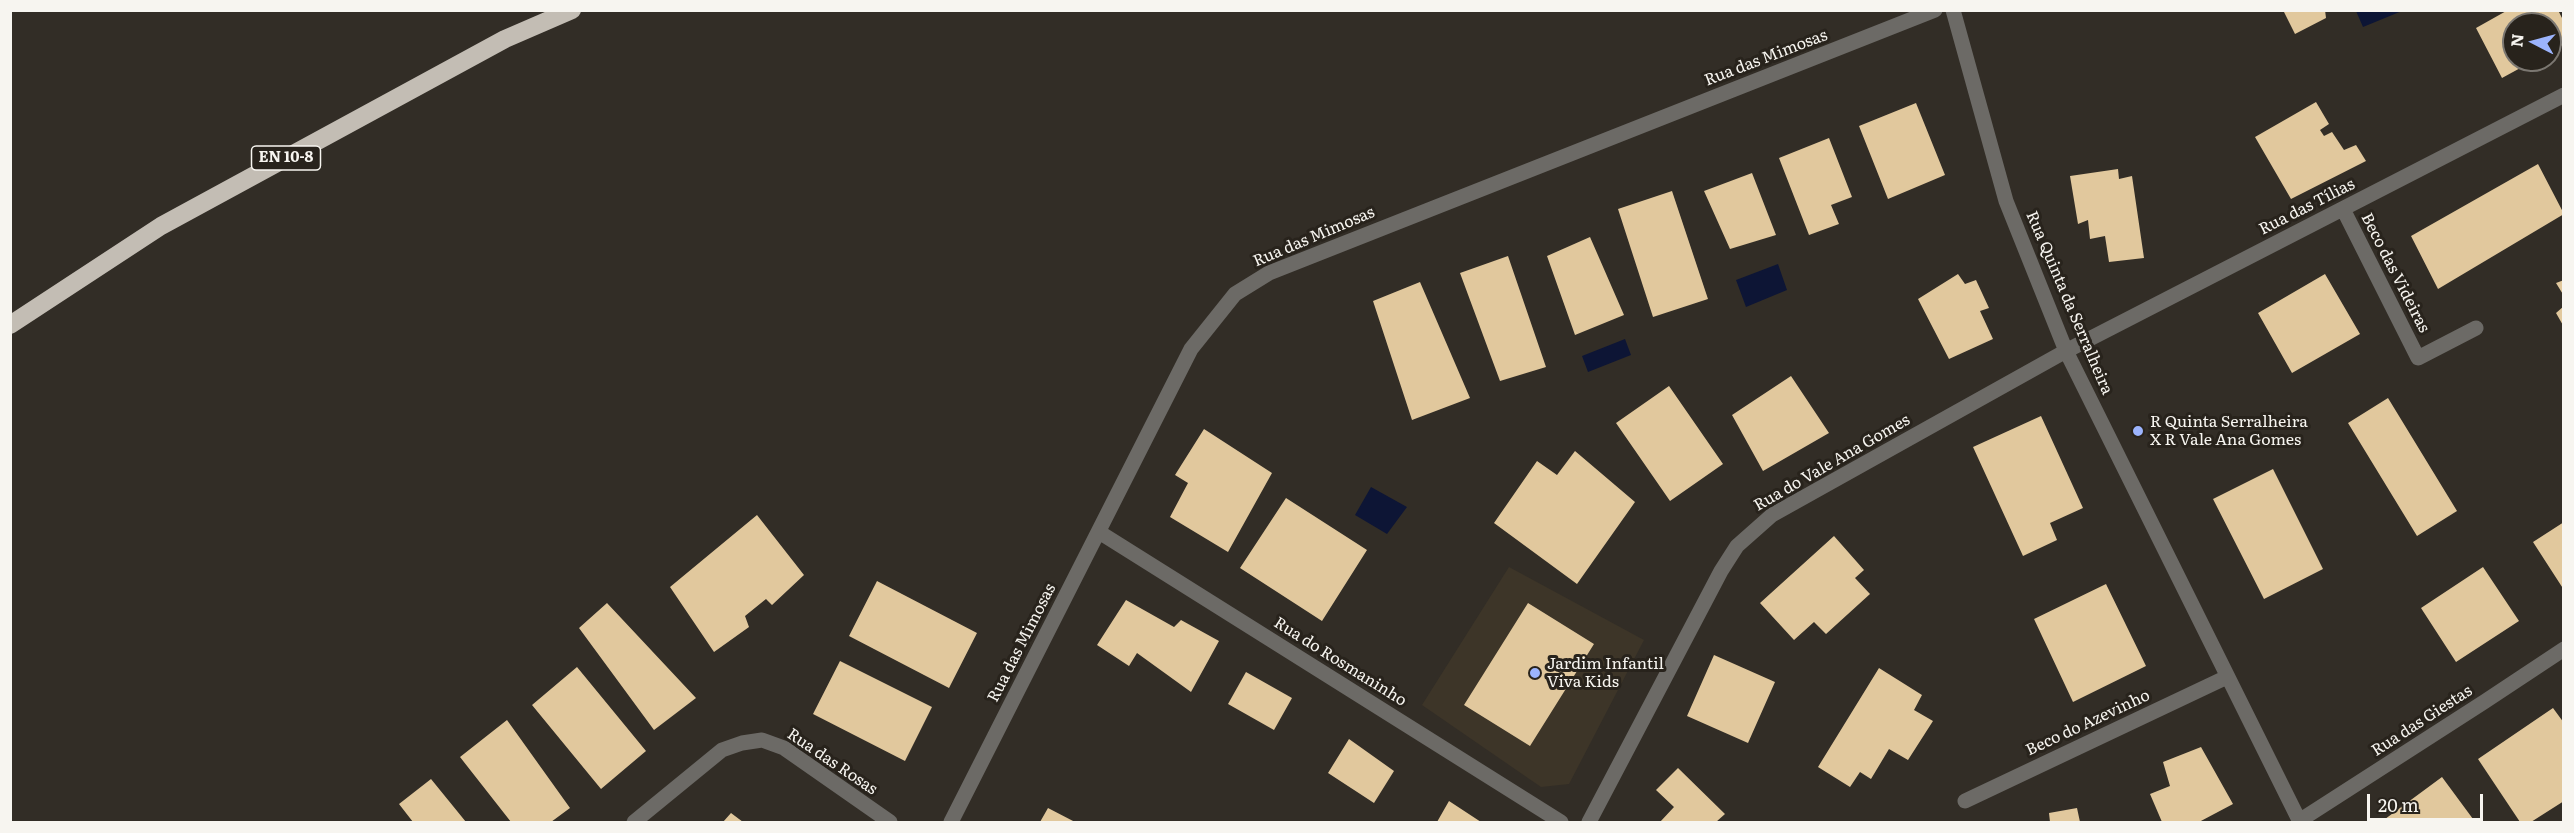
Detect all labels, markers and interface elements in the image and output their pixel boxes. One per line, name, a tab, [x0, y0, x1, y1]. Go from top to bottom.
north arrow	[2502, 12, 2562, 72]
street label: Rua das Mimosas	[1702, 26, 1830, 90]
text: N	[2503, 32, 2529, 48]
road number: EN 10-8	[252, 146, 320, 170]
street label: Rua das Tílias	[2256, 175, 2358, 239]
street label: Rua das Mimosas	[1250, 203, 1378, 271]
street label: Rua Quinta da Serralheira	[2022, 208, 2116, 398]
street label: Beco das Videiras	[2357, 210, 2433, 336]
street label: Rua do Vale Ana Gomes	[1751, 410, 1913, 516]
place label: R Quinta Serralheira X R Vale Ana Gomes	[2150, 412, 2308, 450]
marker: R Quinta Serralheira X R Vale Ana Gomes	[2131, 424, 2145, 438]
street label: Rua das Mimosas	[984, 581, 1060, 705]
street label: Rua do Rosmaninho	[1270, 613, 1410, 711]
place label: Jardim Infantil Viva Kids	[1547, 654, 1664, 692]
marker: Jardim Infantil Viva Kids	[1528, 666, 1542, 680]
street label: Rua das Giestas	[2368, 681, 2476, 761]
street label: Beco do Azevinho	[2023, 686, 2153, 760]
street label: Rua das Rosas	[783, 725, 881, 799]
scale bar	[2370, 782, 2486, 820]
text: 20 m	[2378, 791, 2419, 818]

